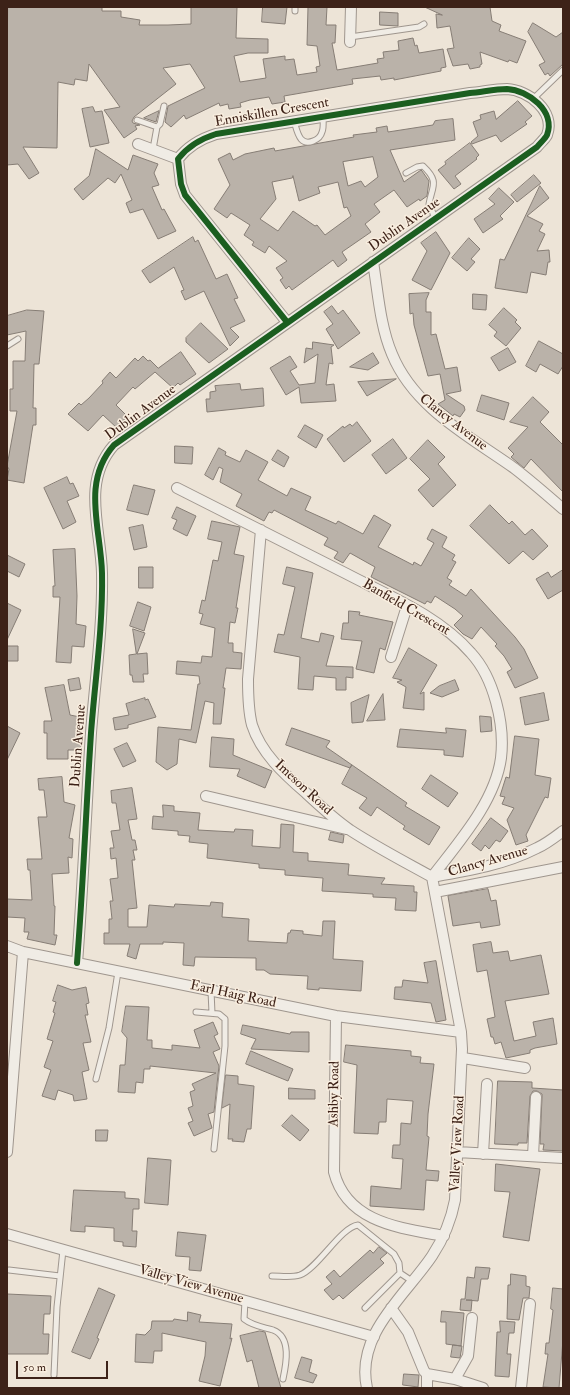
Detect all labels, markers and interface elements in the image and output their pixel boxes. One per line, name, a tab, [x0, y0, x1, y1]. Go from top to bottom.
street label: Enniskillen Crescent	[214, 95, 330, 131]
street label: Dublin Avenue	[366, 194, 444, 256]
street label: Dublin Avenue	[102, 382, 180, 444]
street label: Clancy Avenue	[415, 391, 491, 455]
street label: Banfield Crescent	[359, 576, 453, 640]
street label: Dublin Avenue	[68, 704, 90, 788]
street label: Imeson Road	[270, 757, 336, 819]
street label: Clancy Avenue	[446, 843, 530, 881]
street label: Earl Haig Road	[188, 978, 278, 1012]
street label: Ashby Road	[326, 1061, 344, 1127]
street label: Valley View Road	[447, 1095, 469, 1193]
street label: Valley View Avenue	[137, 1262, 245, 1308]
scale bar	[18, 1353, 110, 1379]
text: 50 m	[23, 1360, 46, 1375]

